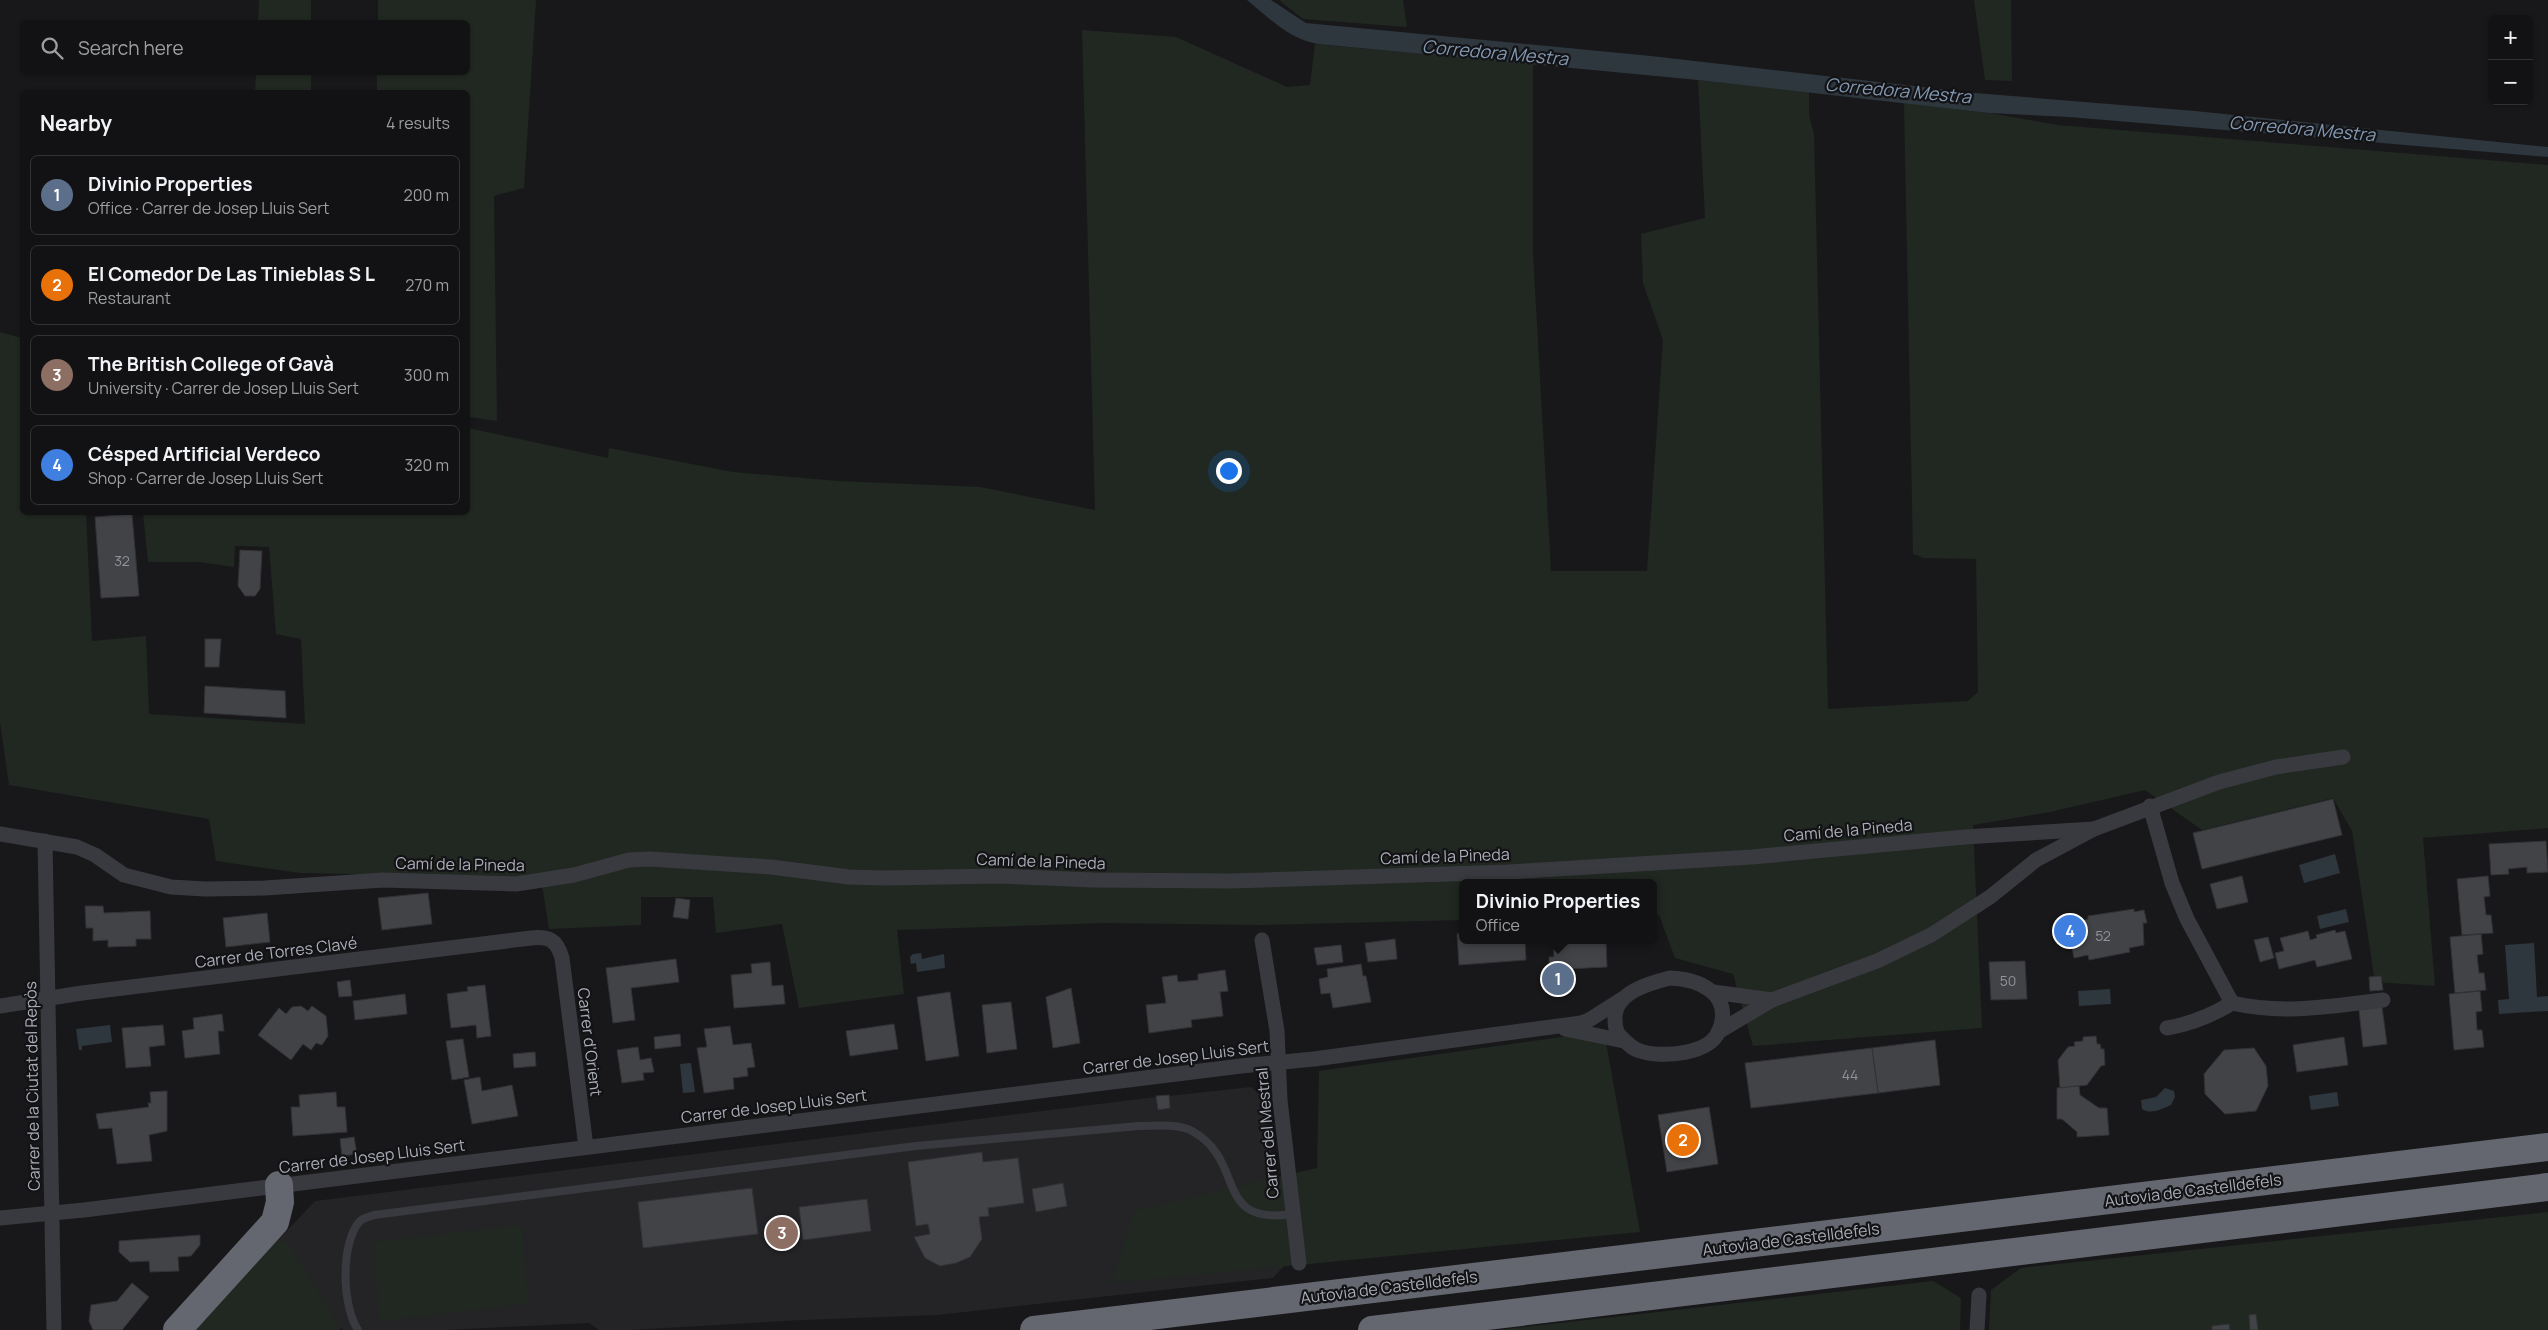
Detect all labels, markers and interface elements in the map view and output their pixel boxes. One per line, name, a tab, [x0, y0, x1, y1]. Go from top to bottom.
map controls	[2488, 15, 2533, 105]
button: +	[2488, 15, 2533, 60]
search box	[20, 20, 470, 75]
icon: search	[38, 34, 66, 62]
water label: Corredora Mestra	[1421, 34, 1570, 70]
text: Search here	[78, 35, 184, 61]
button: −	[2488, 60, 2533, 105]
water label: Corredora Mestra	[1824, 72, 1973, 108]
text: Nearby	[40, 109, 112, 137]
water label: Corredora Mestra	[2228, 110, 2377, 146]
text: 4 results	[386, 112, 450, 134]
text: Divinio Properties	[88, 171, 253, 197]
text: 1	[53, 184, 61, 206]
text: 200 m	[404, 184, 449, 206]
text: Office · Carrer de Josep Lluis Sert	[88, 197, 329, 219]
text: El Comedor De Las Tinieblas S L	[88, 261, 375, 287]
text: 2	[52, 274, 62, 296]
text: 270 m	[405, 274, 449, 296]
text: Restaurant	[88, 287, 171, 309]
text: The British College of Gavà	[88, 351, 334, 377]
text: 3	[52, 364, 62, 386]
text: 300 m	[404, 364, 449, 386]
text: University · Carrer de Josep Lluis Sert	[88, 377, 359, 399]
text: Césped Artificial Verdeco	[88, 441, 321, 467]
text: 4	[52, 454, 62, 476]
text: 320 m	[405, 454, 449, 476]
your location	[1216, 458, 1242, 484]
text: Shop · Carrer de Josep Lluis Sert	[88, 467, 324, 489]
house number: 32	[114, 551, 130, 570]
street label: Camí de la Pineda	[1783, 813, 1913, 847]
street label: Camí de la Pineda	[1380, 843, 1510, 869]
street label: Camí de la Pineda	[976, 848, 1106, 874]
street label: Camí de la Pineda	[395, 852, 525, 876]
popup	[1459, 879, 1657, 944]
text: Divinio Properties	[1476, 888, 1640, 914]
pin: 4	[2054, 912, 2086, 950]
text: Office	[1476, 914, 1520, 936]
house number: 52	[2095, 926, 2111, 945]
street label: Carrer de Torres Clavé	[194, 931, 358, 973]
pin: 1	[1542, 960, 1574, 998]
house number: 50	[2000, 971, 2016, 990]
street label: Carrer de la Ciutat del Repòs	[19, 981, 45, 1191]
street label: Carrer d'Orient	[572, 987, 608, 1097]
street label: Carrer de Josep Lluis Sert	[1082, 1035, 1270, 1079]
house number: 44	[1842, 1065, 1858, 1084]
street label: Carrer del Mestral	[1250, 1067, 1284, 1199]
street label: Carrer de Josep Lluis Sert	[680, 1084, 868, 1128]
pin: 2	[1667, 1121, 1699, 1159]
street label: Carrer de Josep Lluis Sert	[278, 1134, 466, 1178]
street label: Autovia de Castelldefels	[2103, 1168, 2283, 1212]
pin: 3	[766, 1214, 798, 1252]
street label: Autovia de Castelldefels	[1701, 1217, 1881, 1261]
street label: Autovia de Castelldefels	[1299, 1265, 1479, 1309]

